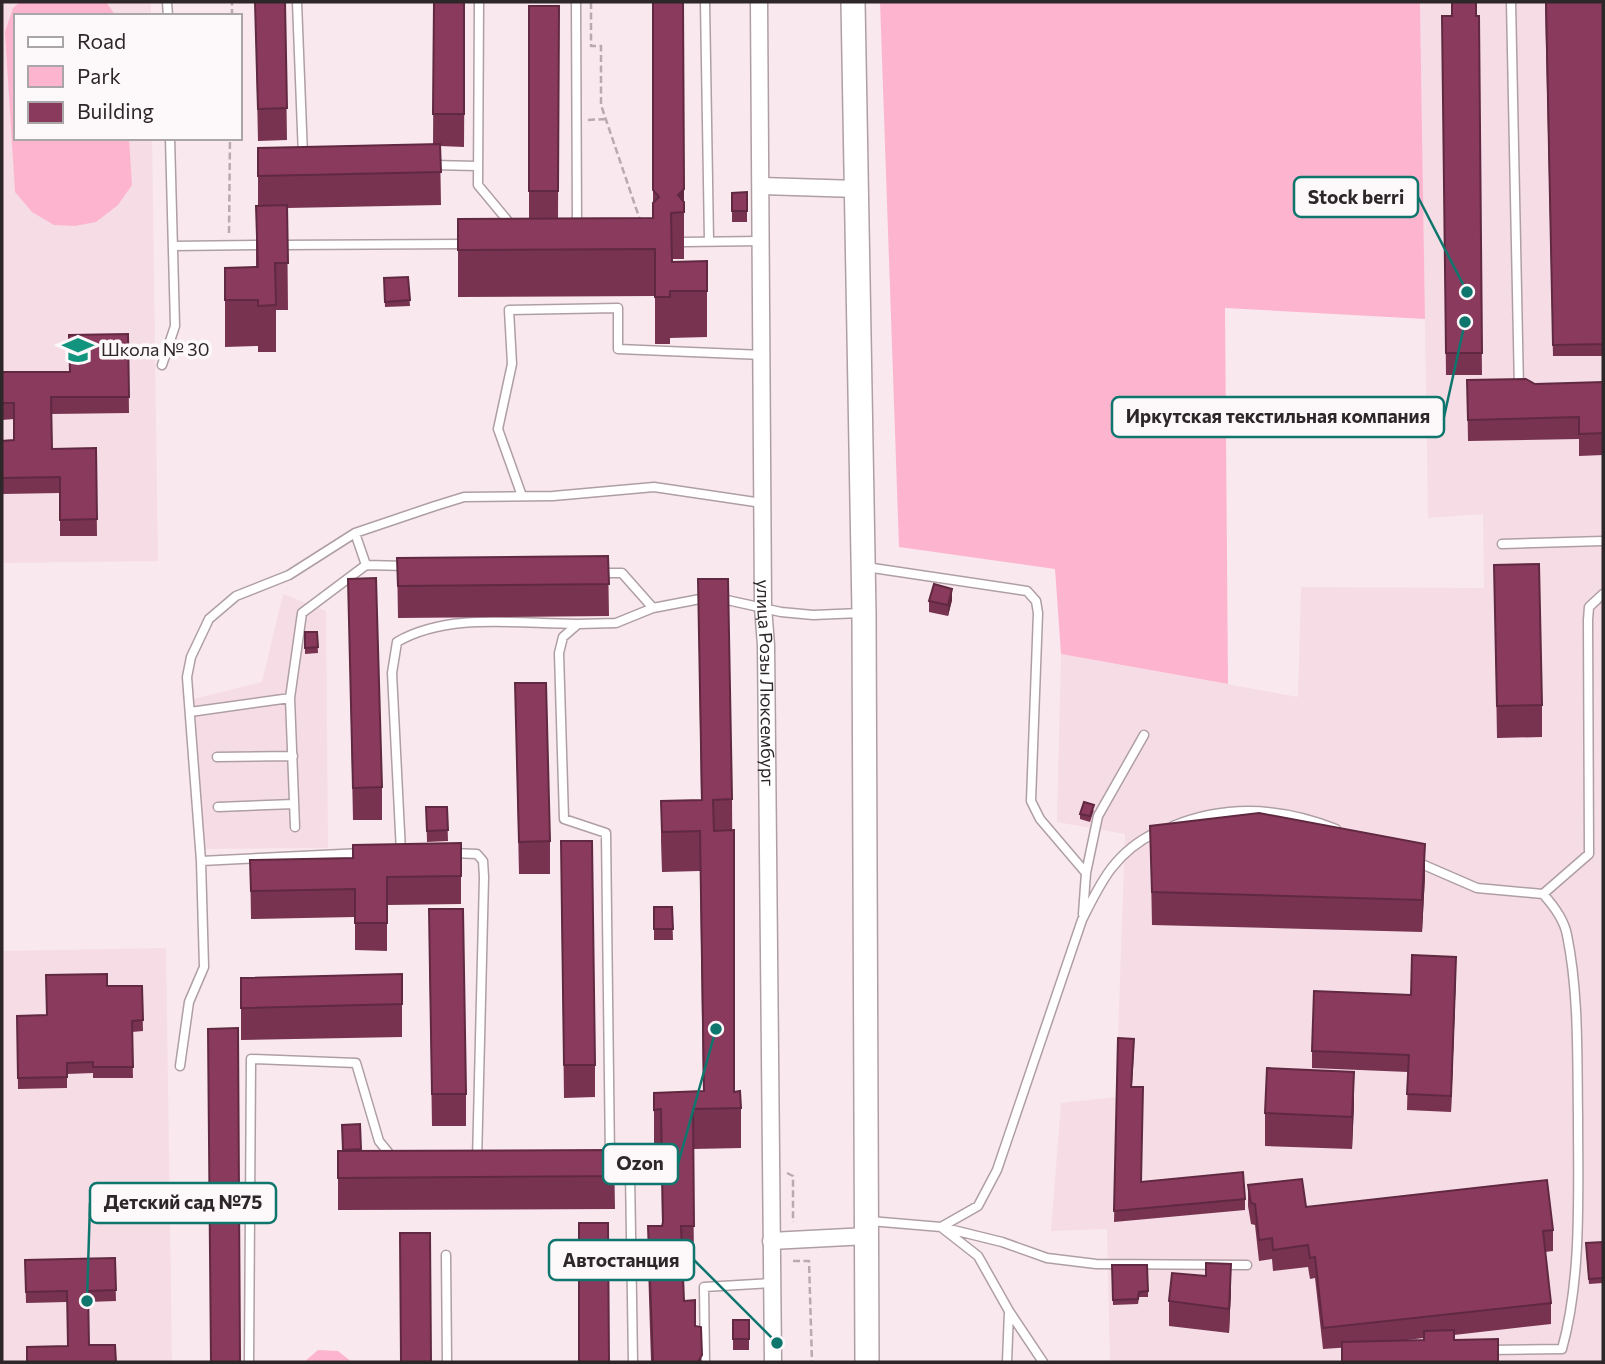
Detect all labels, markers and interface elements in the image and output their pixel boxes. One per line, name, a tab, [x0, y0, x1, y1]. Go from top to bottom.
legend	[14, 14, 242, 140]
text: Road	[77, 28, 126, 53]
text: Park	[77, 63, 121, 88]
text: Building	[77, 98, 154, 123]
callout: Stock berri	[1294, 177, 1418, 217]
text: Stock berri	[1308, 185, 1404, 208]
school or university icon: Школа № 30	[61, 333, 95, 367]
place label: Школа № 30	[101, 338, 209, 360]
callout: Иркутская текстильная компания	[1112, 397, 1444, 437]
text: Иркутская текстильная компания	[1126, 404, 1430, 427]
street label: улица Розы Люксембург	[753, 580, 779, 786]
callout: Ozon	[603, 1144, 678, 1184]
text: Ozon	[616, 1151, 664, 1174]
callout: Детский сад №75	[90, 1183, 276, 1223]
text: Детский сад №75	[104, 1190, 262, 1213]
callout: Автостанция	[549, 1240, 694, 1280]
text: Автостанция	[563, 1248, 679, 1271]

